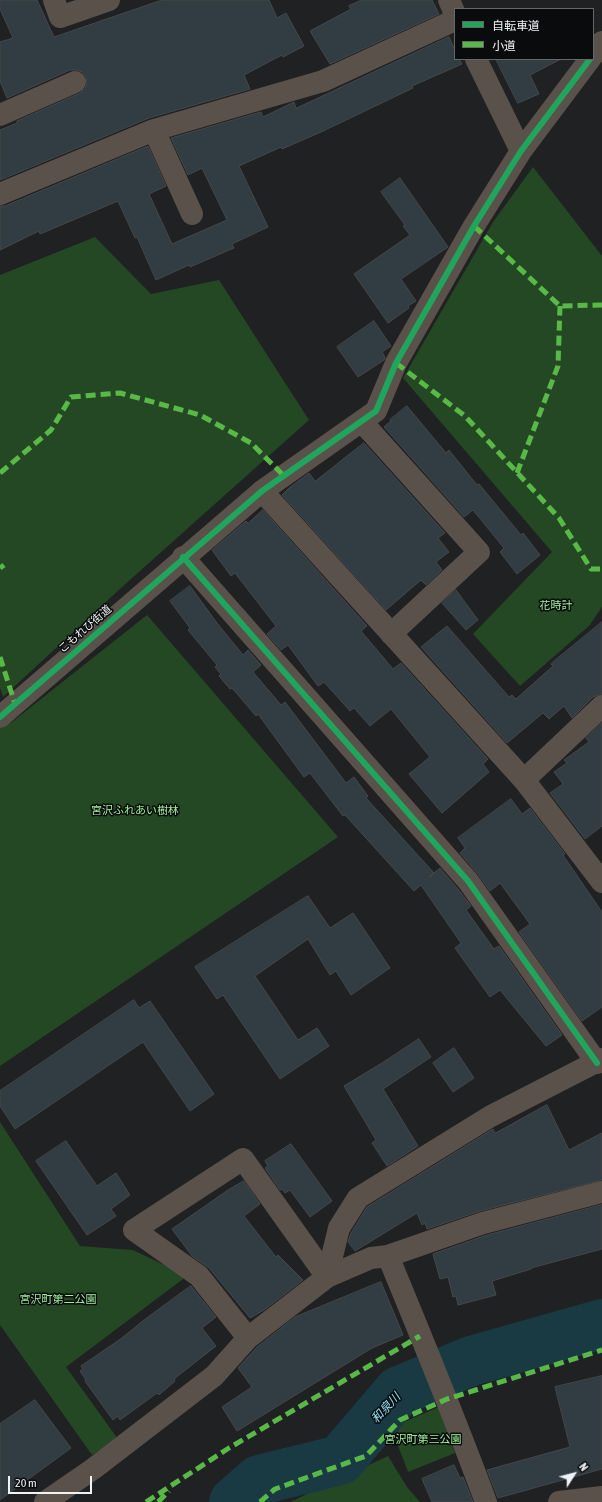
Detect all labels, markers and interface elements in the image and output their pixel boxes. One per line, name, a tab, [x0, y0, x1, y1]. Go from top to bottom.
legend	[454, 8, 594, 60]
text: 自転車道	[492, 19, 540, 33]
text: 小道	[492, 39, 516, 53]
park label: 花時計	[540, 599, 572, 613]
street label: こもれび街道	[56, 602, 114, 656]
park label: 宮沢ふれあい樹林	[91, 804, 179, 818]
park label: 宮沢町第二公園	[20, 1293, 96, 1307]
water label: 和泉川	[368, 1390, 404, 1426]
park label: 宮沢町第三公園	[385, 1433, 461, 1447]
north arrow	[554, 1454, 594, 1494]
text: N	[577, 1461, 590, 1473]
scale bar	[10, 1468, 94, 1494]
text: 20 m	[15, 1476, 37, 1490]

